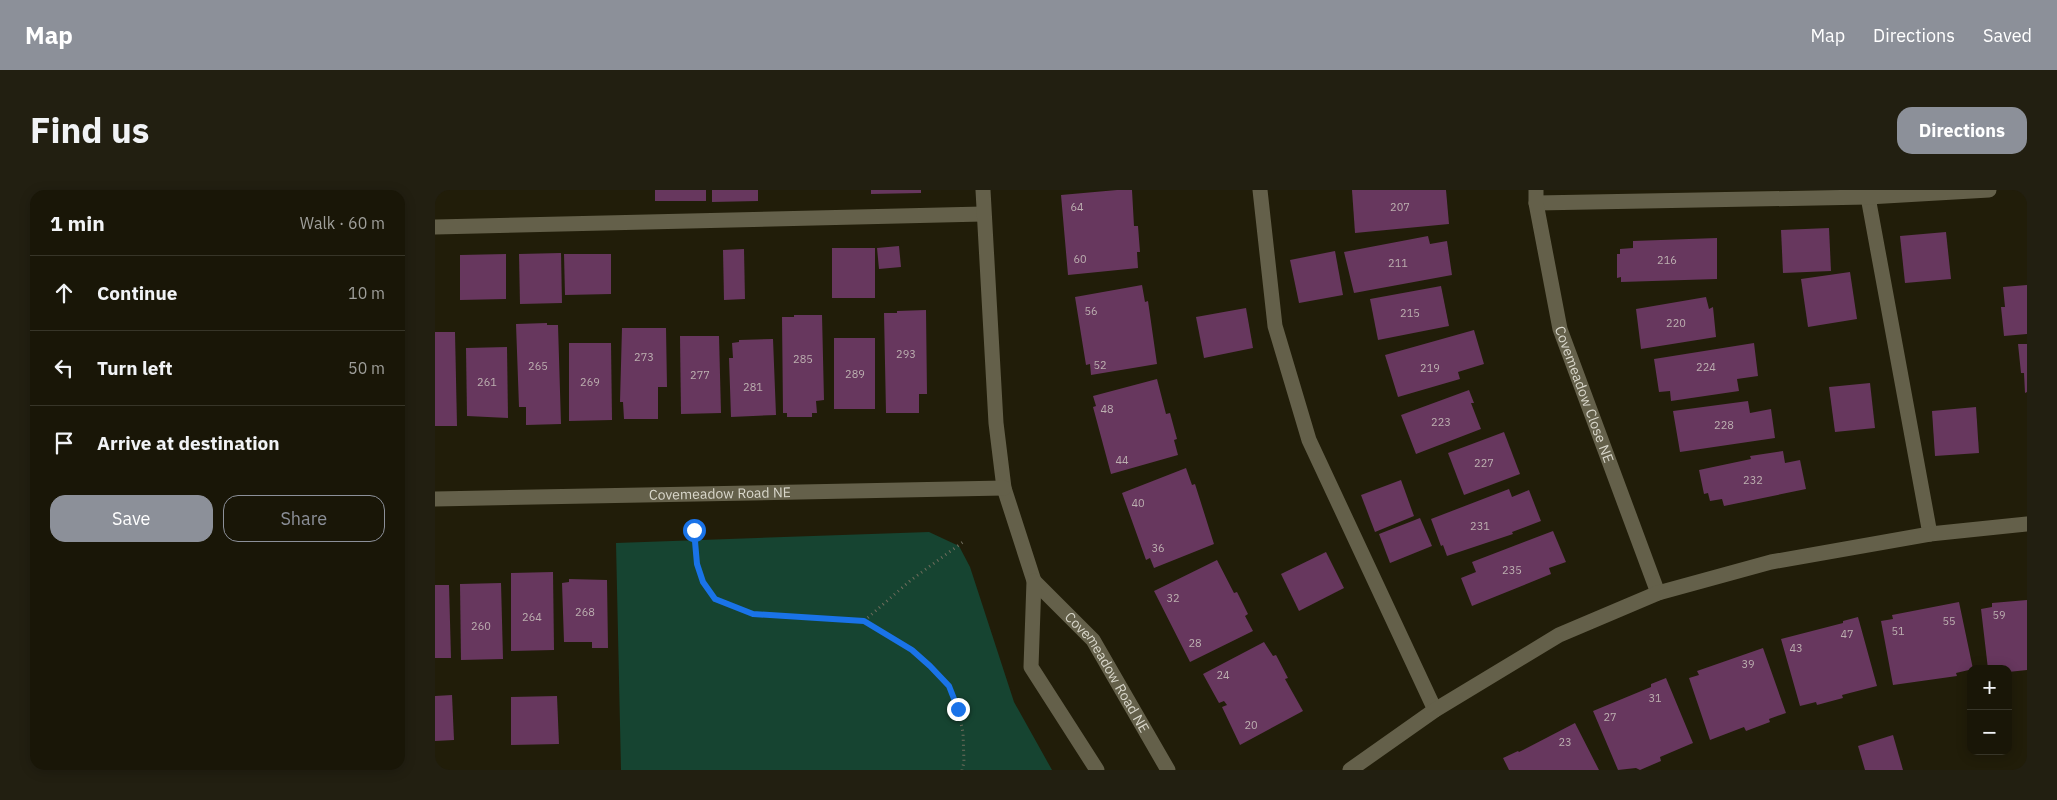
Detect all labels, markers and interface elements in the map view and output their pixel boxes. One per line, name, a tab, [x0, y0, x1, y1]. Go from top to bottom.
text: Map	[25, 19, 73, 51]
text: Map	[1810, 24, 1845, 47]
text: Directions	[1873, 24, 1955, 47]
text: Saved	[1983, 24, 2032, 47]
text: Find us	[30, 107, 149, 153]
button: Directions	[1897, 107, 2027, 154]
house number: 64	[1070, 200, 1084, 214]
house number: 207	[1390, 200, 1410, 214]
text: 1 min	[50, 209, 105, 237]
text: Walk · 60 m	[300, 213, 385, 233]
house number: 60	[1073, 252, 1087, 266]
house number: 216	[1657, 253, 1677, 267]
house number: 211	[1388, 256, 1408, 270]
icon: ahead	[50, 279, 78, 307]
text: Continue	[97, 281, 177, 305]
text: 10 m	[348, 283, 385, 303]
house number: 56	[1084, 304, 1098, 318]
house number: 215	[1400, 306, 1420, 320]
house number: 220	[1666, 316, 1686, 330]
street label: Covemeadow Close NE	[1551, 323, 1618, 465]
house number: 293	[896, 347, 916, 361]
house number: 273	[634, 350, 654, 364]
house number: 285	[793, 352, 813, 366]
icon: left	[50, 354, 78, 382]
text: Turn left	[97, 356, 173, 380]
text: 50 m	[348, 358, 385, 378]
house number: 52	[1093, 358, 1107, 372]
house number: 265	[528, 359, 548, 373]
house number: 224	[1696, 360, 1716, 374]
house number: 219	[1420, 361, 1440, 375]
house number: 289	[845, 367, 865, 381]
house number: 277	[690, 368, 710, 382]
house number: 261	[477, 375, 497, 389]
house number: 269	[580, 375, 600, 389]
house number: 281	[743, 380, 763, 394]
house number: 48	[1100, 402, 1114, 416]
house number: 223	[1431, 415, 1451, 429]
house number: 228	[1714, 418, 1734, 432]
icon: arrive	[50, 429, 78, 457]
text: Arrive at destination	[97, 431, 280, 455]
house number: 44	[1115, 453, 1129, 467]
house number: 227	[1474, 456, 1494, 470]
house number: 232	[1743, 473, 1763, 487]
street label: Covemeadow Road NE	[649, 483, 791, 504]
button: Save	[50, 495, 213, 542]
button: Share	[223, 495, 385, 542]
house number: 40	[1131, 496, 1145, 510]
route start	[683, 519, 706, 542]
house number: 231	[1470, 519, 1490, 533]
house number: 36	[1151, 541, 1165, 555]
house number: 235	[1502, 563, 1522, 577]
house number: 32	[1166, 591, 1180, 605]
house number: 268	[575, 605, 595, 619]
street label: Covemeadow Road NE	[1061, 608, 1154, 736]
house number: 59	[1992, 608, 2006, 622]
house number: 264	[522, 610, 542, 624]
house number: 55	[1942, 614, 1956, 628]
house number: 260	[471, 619, 491, 633]
house number: 51	[1891, 624, 1905, 638]
house number: 47	[1840, 627, 1854, 641]
house number: 28	[1188, 636, 1202, 650]
house number: 43	[1789, 641, 1803, 655]
house number: 39	[1741, 657, 1755, 671]
map controls	[1967, 665, 2012, 755]
button: +	[1967, 665, 2012, 710]
house number: 24	[1216, 668, 1230, 682]
house number: 31	[1648, 691, 1662, 705]
route end	[947, 698, 970, 721]
house number: 27	[1603, 710, 1617, 724]
button: −	[1967, 710, 2012, 755]
house number: 20	[1244, 718, 1258, 732]
house number: 23	[1558, 735, 1572, 749]

